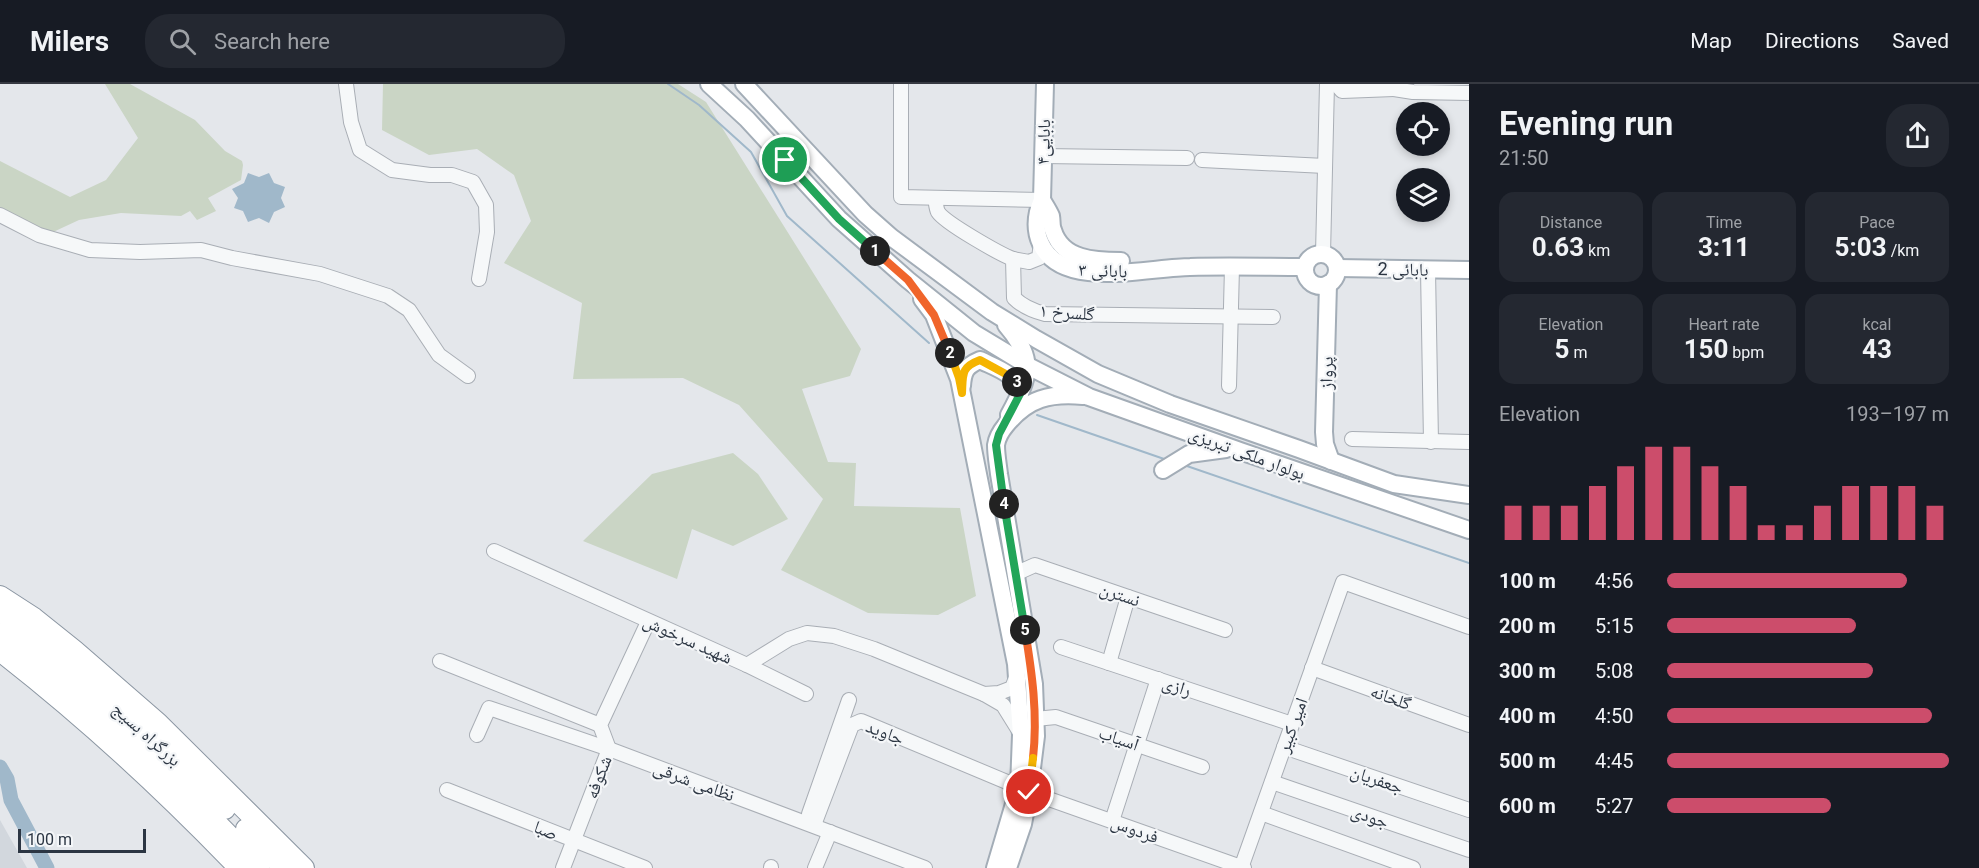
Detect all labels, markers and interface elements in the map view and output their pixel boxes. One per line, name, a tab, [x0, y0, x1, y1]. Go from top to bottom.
search box	[145, 14, 565, 68]
text: Milers	[30, 25, 109, 58]
icon: search	[166, 25, 199, 58]
text: Search here	[214, 29, 330, 54]
text: Map	[1690, 29, 1732, 53]
text: Directions	[1765, 29, 1859, 53]
text: Saved	[1892, 29, 1949, 53]
map controls	[1396, 102, 1450, 222]
button: locate	[1396, 102, 1450, 156]
text: Evening run	[1499, 104, 1673, 143]
button: share	[1886, 104, 1949, 167]
street label: بابایی۴	[1032, 119, 1055, 165]
pin	[759, 134, 810, 185]
icon: arrive	[768, 143, 801, 176]
text: 21:50	[1499, 146, 1549, 170]
button: layers	[1396, 168, 1450, 222]
text: Distance	[1540, 213, 1602, 232]
text: Time	[1706, 213, 1742, 232]
text: Pace	[1859, 213, 1895, 232]
text: 0.63	[1532, 232, 1584, 262]
text: 3:11	[1698, 232, 1750, 262]
text: 5:03	[1835, 232, 1887, 262]
pin: 1	[860, 236, 890, 266]
text: 1	[870, 241, 880, 260]
text: km	[1584, 241, 1610, 260]
text: /km	[1887, 241, 1919, 260]
street label: بابائی 2	[1377, 258, 1429, 281]
street label: بابائی ۳	[1078, 259, 1128, 282]
street label: گلسرخ ۱	[1039, 300, 1096, 326]
text: Elevation	[1539, 315, 1603, 334]
text: Heart rate	[1688, 315, 1760, 334]
text: kcal	[1863, 315, 1891, 334]
text: 5	[1555, 334, 1569, 364]
text: 150	[1684, 334, 1728, 364]
text: 43	[1862, 334, 1892, 364]
pin: 2	[935, 338, 965, 368]
text: 2	[945, 343, 955, 362]
text: m	[1569, 343, 1587, 362]
text: bpm	[1728, 343, 1764, 362]
street label: پرواز	[1315, 356, 1338, 391]
pin: 3	[1002, 367, 1032, 397]
text: 3	[1012, 372, 1022, 391]
text: Elevation	[1499, 402, 1580, 426]
text: 193–197 m	[1846, 402, 1949, 426]
street label: بولوار ملکی تبریزی	[1186, 422, 1308, 485]
pin: 4	[989, 489, 1019, 519]
text: 4	[999, 494, 1009, 513]
text: 100 m	[1499, 569, 1556, 593]
text: 4:56	[1595, 569, 1634, 593]
street label: نسترن	[1097, 577, 1143, 612]
street label: شهید سرخوش	[640, 610, 736, 669]
text: 200 m	[1499, 614, 1556, 638]
text: 5:15	[1595, 614, 1634, 638]
pin: 5	[1010, 615, 1040, 645]
text: 5	[1020, 620, 1030, 639]
text: 300 m	[1499, 659, 1556, 683]
text: 5:08	[1595, 659, 1634, 683]
street label: رازی	[1160, 671, 1194, 701]
street label: گلخانه	[1368, 680, 1415, 714]
street label: امیر کبیر	[1272, 695, 1312, 757]
street label: بزرگراه بسیج	[107, 698, 186, 772]
text: 400 m	[1499, 704, 1556, 728]
text: 4:50	[1595, 704, 1634, 728]
street label: جاوید	[863, 715, 907, 749]
street label: آسیاب	[1096, 721, 1142, 755]
text: 500 m	[1499, 749, 1556, 773]
text: 4:45	[1595, 749, 1634, 773]
street label: شکوفه	[580, 753, 616, 801]
street label: نظامی شرقی	[650, 757, 738, 806]
street label: جعفریان	[1348, 760, 1406, 799]
pin	[1003, 766, 1054, 817]
icon: check	[1012, 775, 1045, 808]
text: 600 m	[1499, 794, 1556, 818]
text: 5:27	[1595, 794, 1634, 818]
street label: جودی	[1348, 800, 1392, 833]
street label: فردوس	[1108, 811, 1162, 848]
street label: صبا	[531, 816, 561, 845]
scale bar	[18, 826, 146, 854]
text: 100 m	[27, 830, 72, 849]

